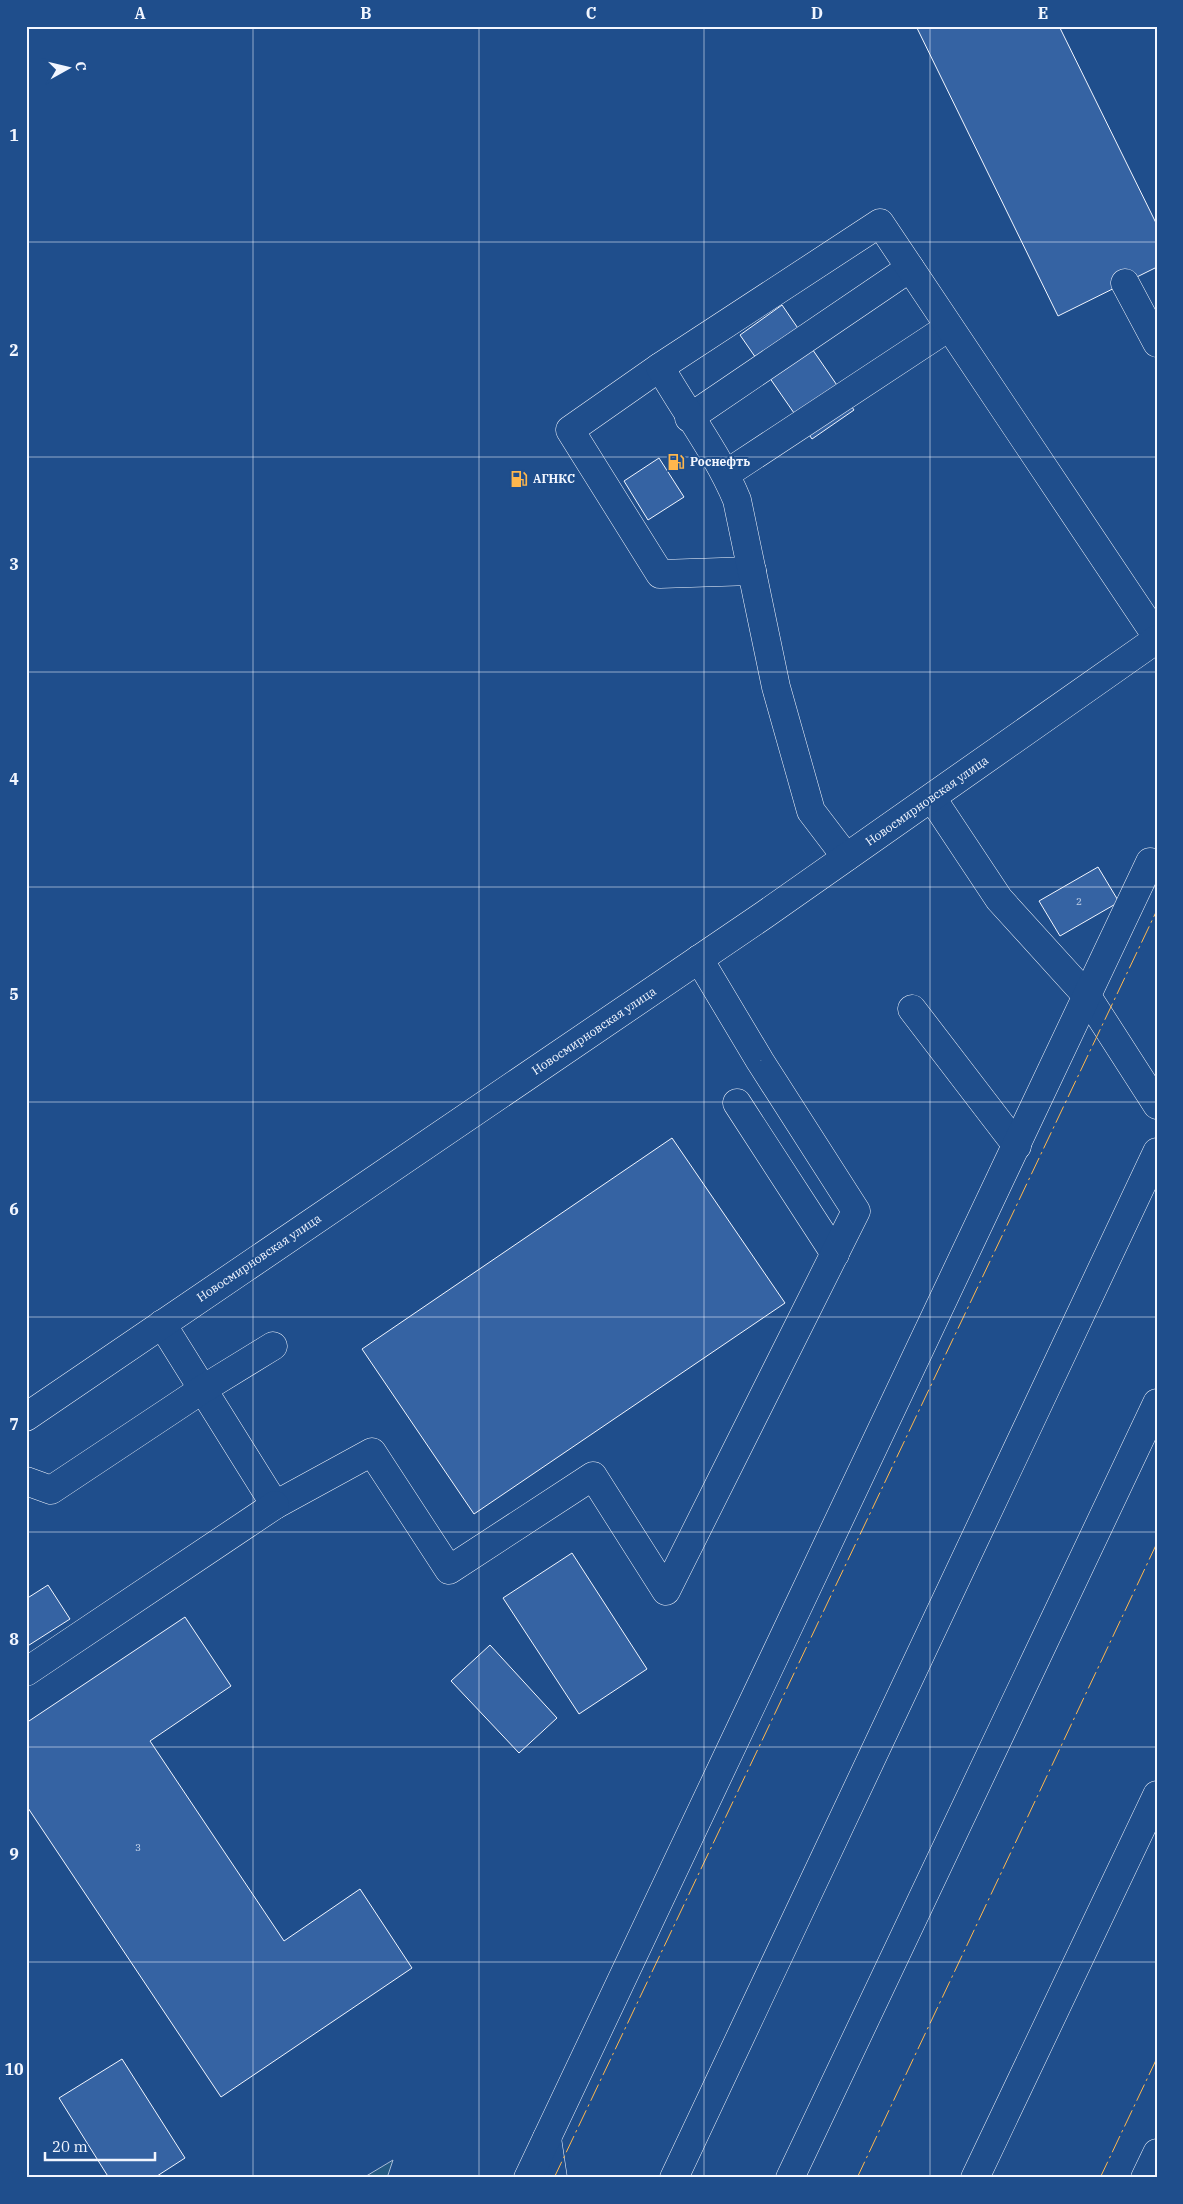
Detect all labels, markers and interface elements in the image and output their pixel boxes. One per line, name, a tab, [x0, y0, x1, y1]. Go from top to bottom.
text: A	[134, 3, 146, 23]
text: B	[360, 3, 372, 23]
text: C	[586, 3, 596, 23]
text: D	[811, 3, 823, 23]
text: E	[1038, 3, 1048, 23]
north arrow	[42, 42, 92, 92]
text: С	[71, 60, 90, 72]
text: 1	[9, 125, 19, 145]
text: 2	[9, 340, 19, 360]
fuel station icon: Роснефть	[666, 452, 686, 472]
place label: Роснефть	[690, 454, 750, 469]
fuel station icon: АГНКС	[509, 469, 529, 489]
place label: АГНКС	[533, 471, 575, 486]
text: 3	[9, 554, 19, 574]
street label: Новосмирновская улица	[862, 752, 991, 849]
text: 4	[9, 769, 19, 789]
house number: 2	[1076, 895, 1082, 908]
street label: Новосмирновская улица	[529, 983, 659, 1078]
text: 5	[9, 984, 19, 1004]
text: 6	[9, 1199, 19, 1219]
street label: Новосмирновская улица	[194, 1210, 324, 1305]
text: 7	[9, 1414, 19, 1434]
text: 8	[9, 1629, 19, 1649]
house number: 3	[135, 1841, 141, 1854]
text: 9	[9, 1844, 19, 1864]
text: 10	[4, 2059, 24, 2079]
scale bar	[45, 2129, 155, 2161]
text: 20 m	[52, 2137, 88, 2156]

